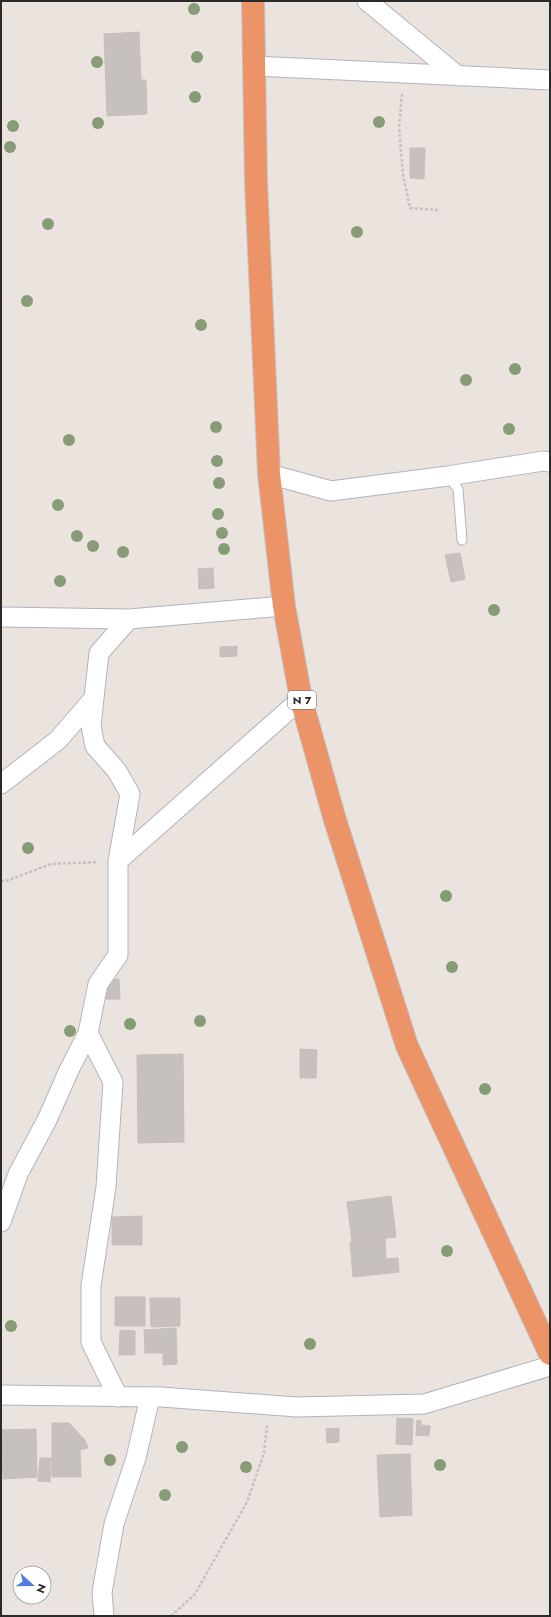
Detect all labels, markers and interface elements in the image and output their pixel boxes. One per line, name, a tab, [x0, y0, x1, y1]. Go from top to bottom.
road number: N 7	[288, 691, 316, 709]
north arrow	[12, 1565, 52, 1605]
text: N	[32, 1582, 50, 1596]

